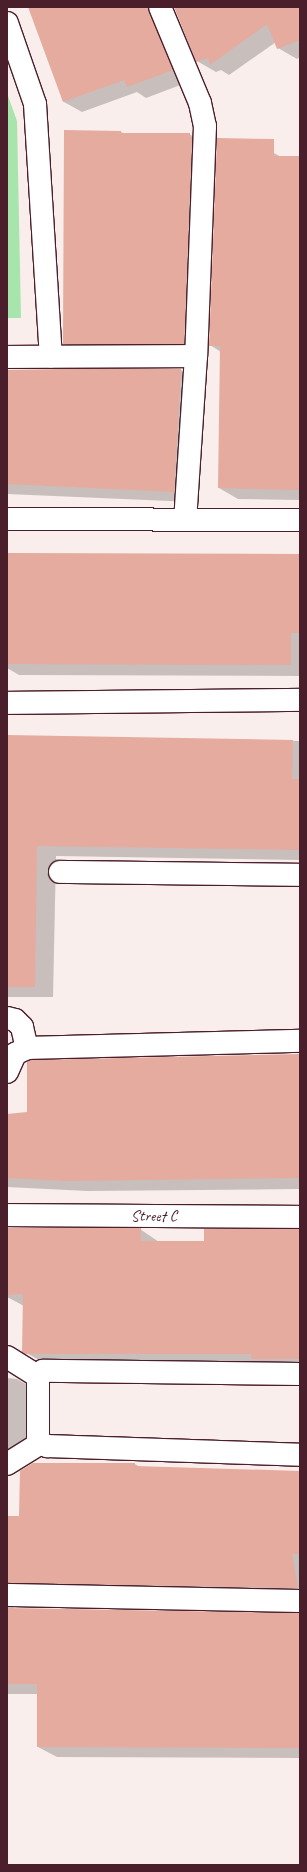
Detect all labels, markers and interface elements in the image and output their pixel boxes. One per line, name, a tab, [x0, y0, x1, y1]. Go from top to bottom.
street label: Street C	[131, 1206, 177, 1226]

